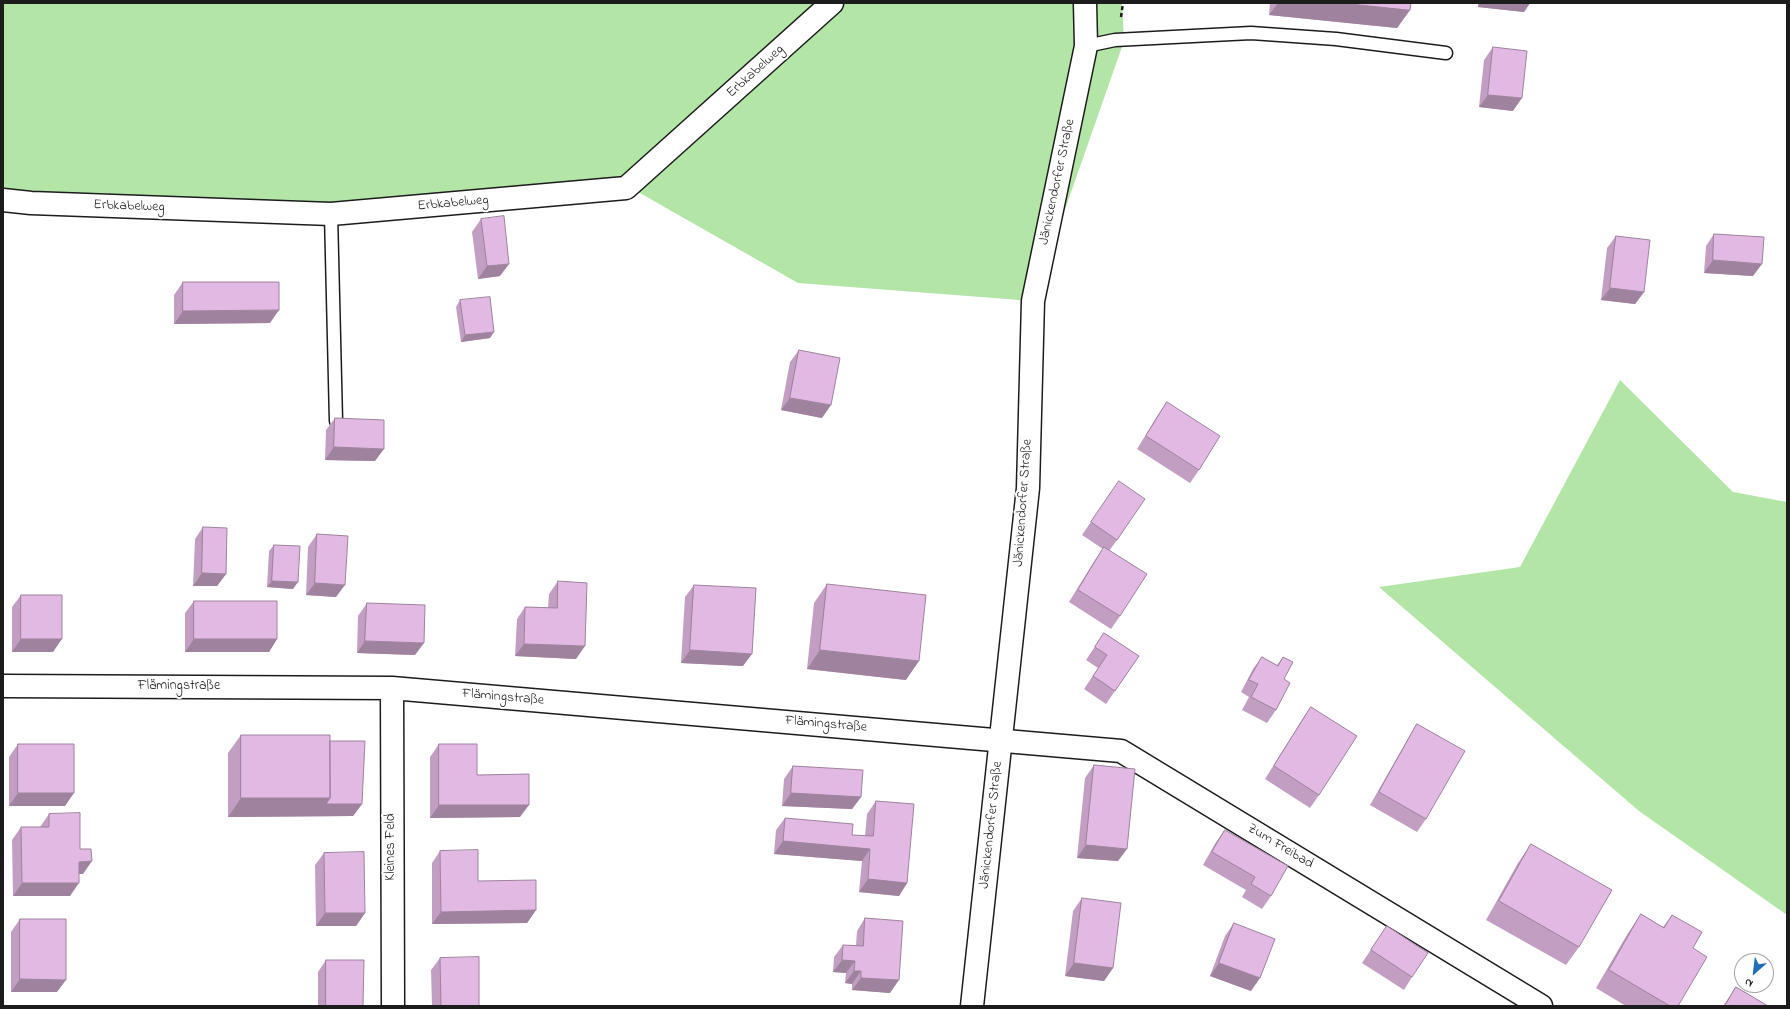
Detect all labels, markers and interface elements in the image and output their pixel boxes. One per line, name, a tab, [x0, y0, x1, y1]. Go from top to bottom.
street label: Erbkabelweg	[724, 42, 788, 102]
street label: Jänickendorfer Straße	[1036, 118, 1080, 246]
street label: Erbkabelweg	[417, 193, 489, 215]
street label: Erbkabelweg	[93, 197, 165, 217]
street label: Jänickendorfer Straße	[1011, 438, 1037, 568]
street label: Flämingstraße	[138, 679, 220, 695]
street label: Flämingstraße	[461, 686, 545, 710]
street label: Flämingstraße	[784, 713, 868, 737]
street label: Jänickendorfer Straße	[977, 760, 1007, 890]
street label: Kleines Feld	[384, 813, 400, 881]
street label: Zum Freibad	[1244, 821, 1316, 873]
north arrow	[1734, 953, 1774, 993]
text: N	[1742, 974, 1756, 992]

